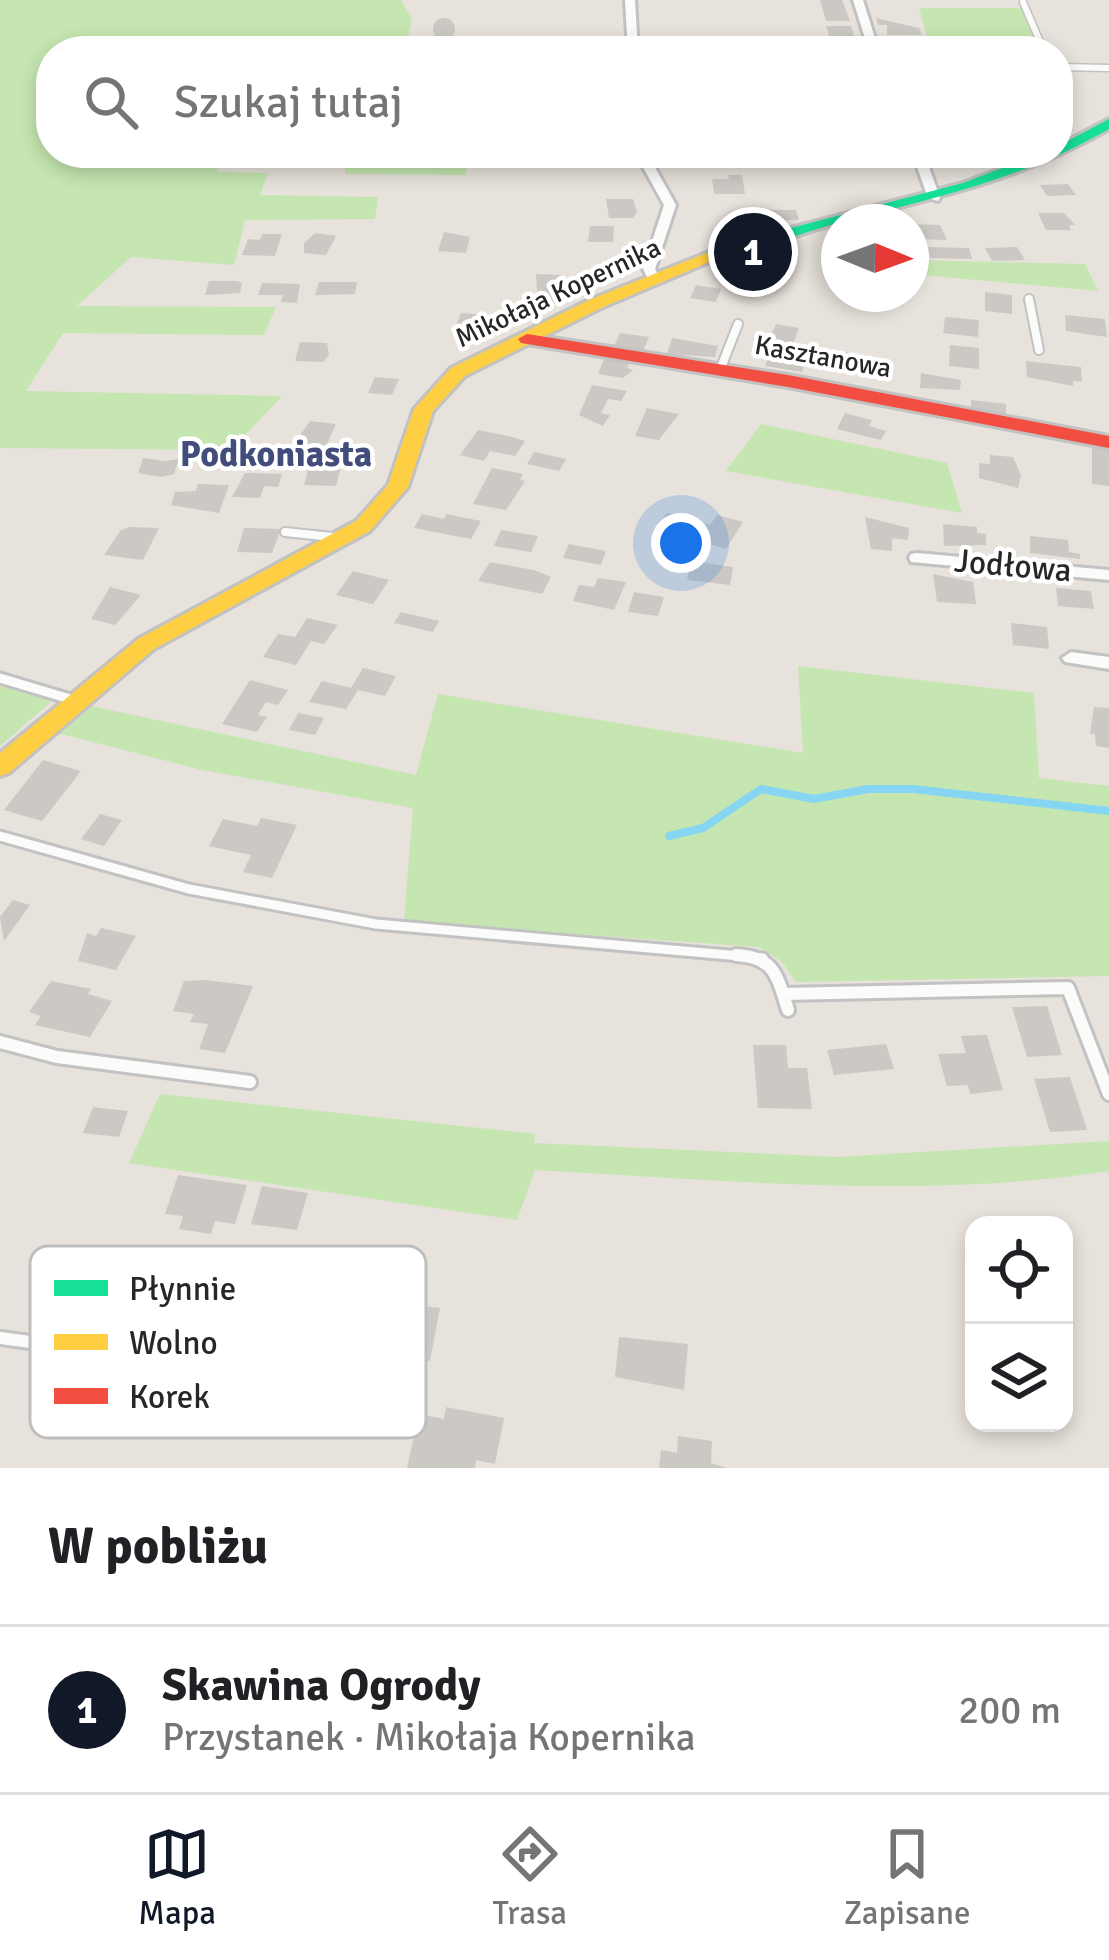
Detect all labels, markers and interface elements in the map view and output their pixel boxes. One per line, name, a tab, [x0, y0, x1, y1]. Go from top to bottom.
search box	[36, 36, 1073, 168]
icon: search	[78, 69, 144, 135]
text: Szukaj tutaj	[174, 75, 403, 130]
north arrow	[821, 204, 929, 312]
pin: 1	[714, 207, 792, 297]
street label: Mikołaja Kopernika	[450, 231, 666, 355]
street label: Kasztanowa	[752, 329, 894, 385]
district label: Podkoniasta	[180, 432, 372, 477]
your location	[651, 513, 711, 573]
street label: Jodłowa	[953, 540, 1073, 592]
map controls	[965, 1216, 1073, 1432]
button: locate	[965, 1216, 1073, 1324]
legend	[30, 1246, 426, 1438]
text: Płynnie	[129, 1269, 236, 1310]
text: Wolno	[129, 1323, 218, 1364]
button: layers	[965, 1324, 1073, 1432]
text: Korek	[129, 1377, 210, 1418]
text: W pobliżu	[48, 1515, 268, 1578]
text: Skawina Ogrody	[162, 1658, 481, 1713]
text: 1	[76, 1686, 98, 1734]
text: 200 m	[958, 1686, 1061, 1734]
text: Przystanek · Mikołaja Kopernika	[162, 1713, 695, 1761]
tab: Mapa	[138, 1821, 216, 1934]
tab: Trasa	[493, 1821, 567, 1934]
tab: Zapisane	[844, 1821, 971, 1934]

